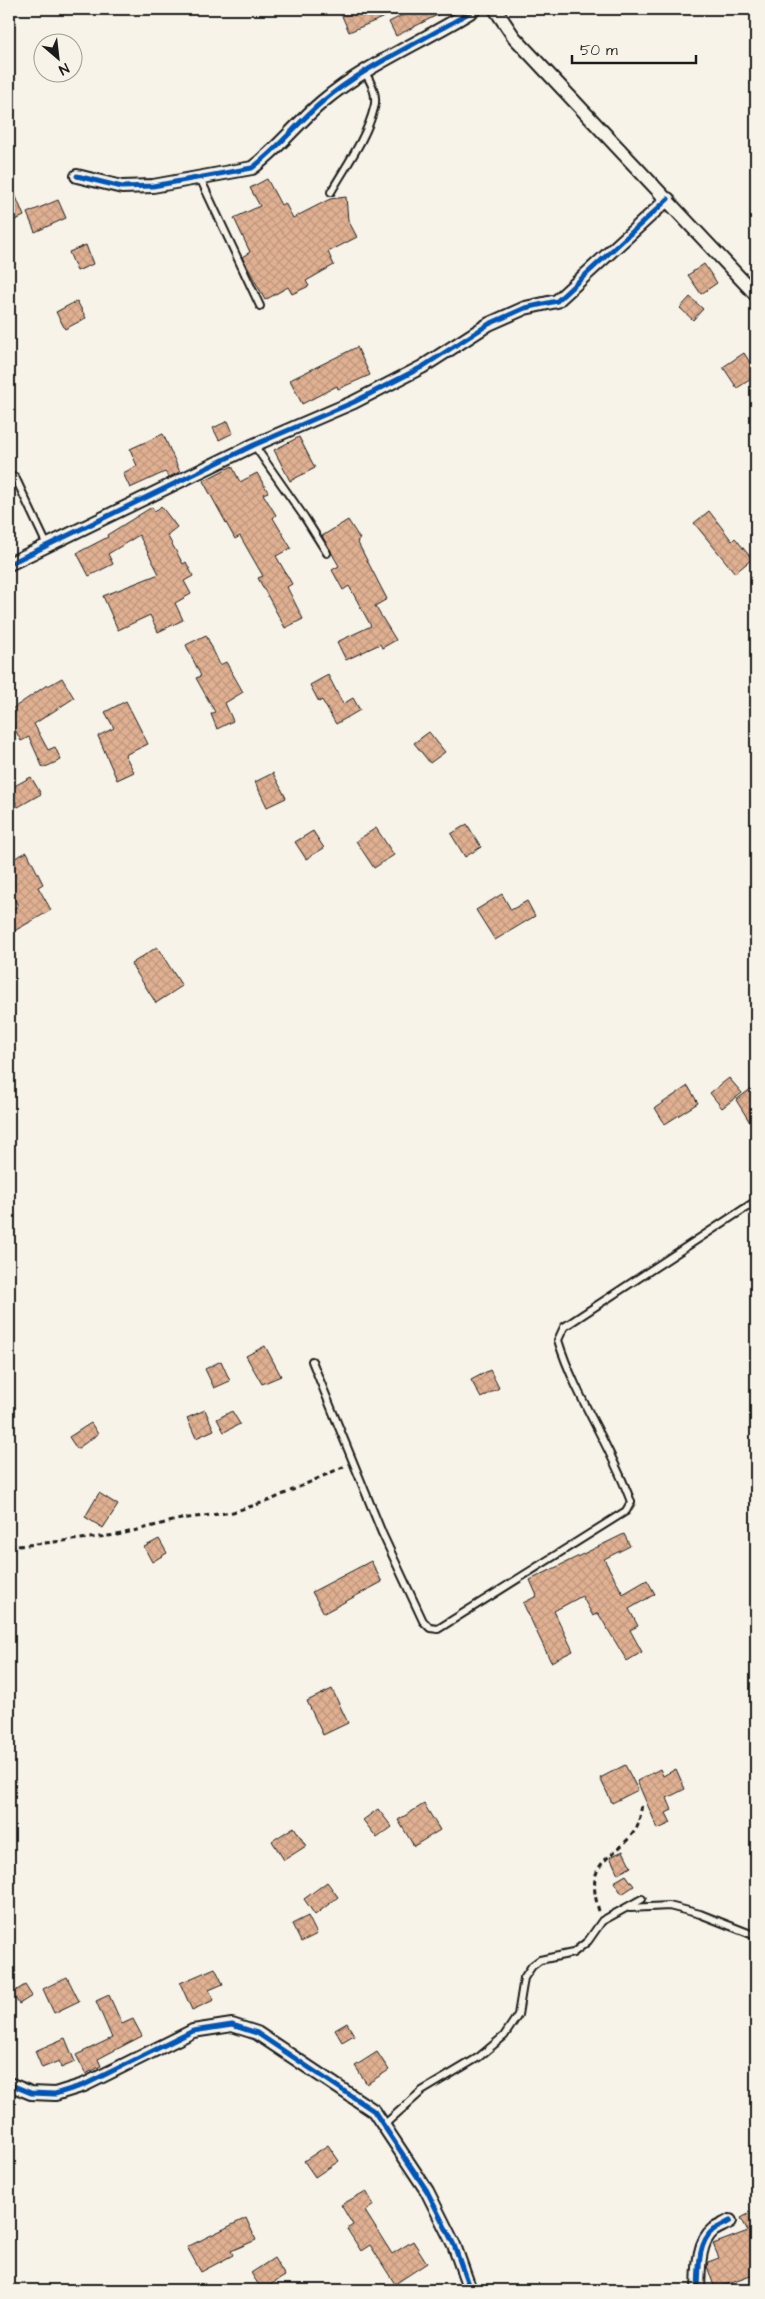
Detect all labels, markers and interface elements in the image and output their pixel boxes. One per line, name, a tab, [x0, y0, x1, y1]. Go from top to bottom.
north arrow	[32, 32, 82, 82]
scale bar	[572, 32, 696, 64]
text: 50 m	[580, 40, 618, 61]
text: N	[55, 58, 72, 80]

